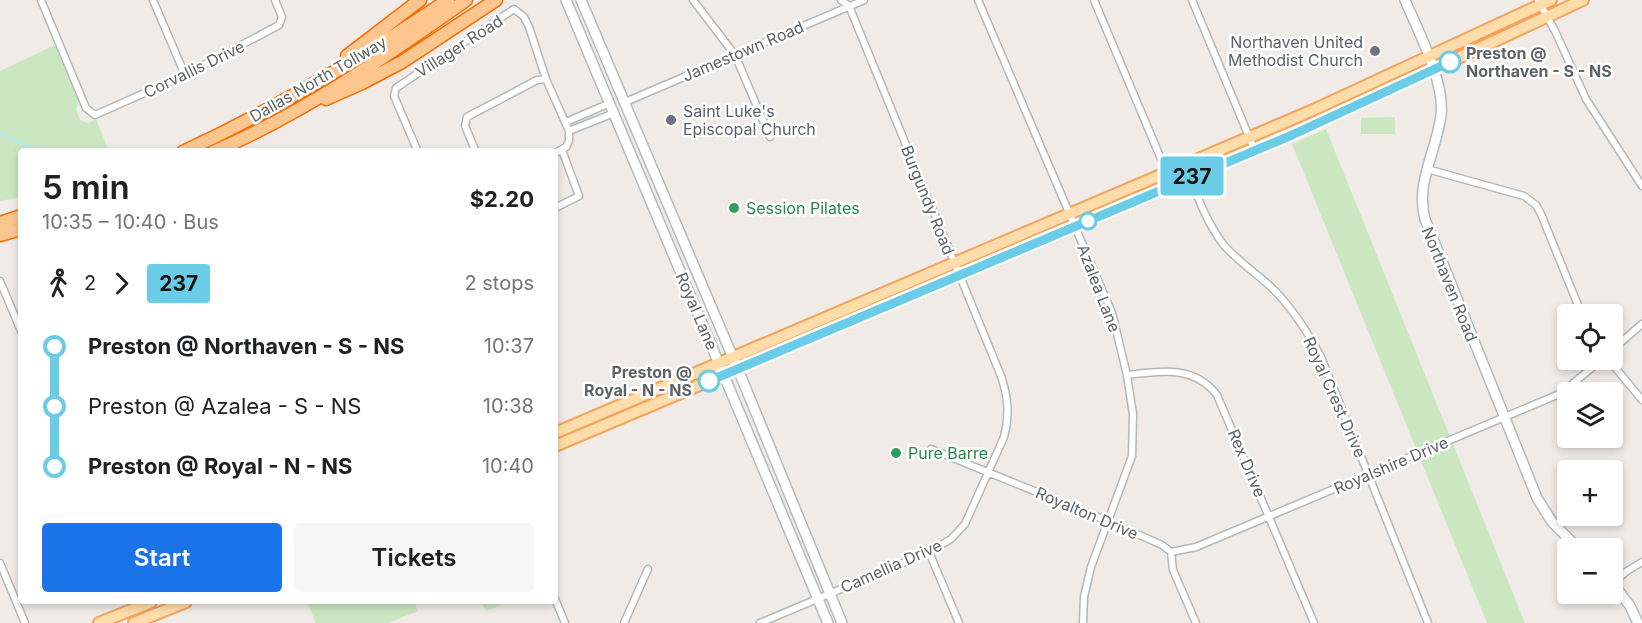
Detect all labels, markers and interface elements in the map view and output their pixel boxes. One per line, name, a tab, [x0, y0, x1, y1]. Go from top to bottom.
street label: Villager Road	[412, 10, 506, 82]
street label: Jamestown Road	[679, 16, 807, 86]
street label: Dallas North Tollway	[246, 32, 390, 126]
place label: Northaven United Methodist Church	[1228, 32, 1363, 70]
street label: Corvallis Drive	[140, 36, 248, 102]
place label: Preston @ Northaven - S - NS	[1466, 43, 1612, 81]
marker: Northaven United Methodist Church	[1368, 44, 1382, 58]
marker: Preston @ Northaven - S - NS	[1439, 51, 1461, 73]
place label: Saint Luke's Episcopal Church	[683, 101, 816, 139]
marker: Saint Luke's Episcopal Church	[664, 113, 678, 127]
street label: Burgundy Road	[897, 142, 959, 258]
line badge: 237	[1158, 156, 1226, 195]
text: 237	[1173, 164, 1212, 189]
text: 5 min	[42, 167, 130, 207]
text: $2.20	[470, 186, 534, 212]
place label: Session Pilates	[746, 198, 860, 218]
marker: Session Pilates	[727, 201, 741, 215]
text: 10:35 – 10:40 · Bus	[42, 210, 219, 234]
unlabelled marker	[1079, 212, 1097, 230]
street label: Northaven Road	[1418, 224, 1482, 344]
street label: Azalea Lane	[1073, 241, 1125, 335]
icon: walk	[42, 267, 75, 300]
icon: forward	[105, 267, 138, 300]
street label: Royal Lane	[672, 269, 722, 353]
text: 2	[84, 271, 96, 295]
text: 237	[159, 271, 198, 296]
text: 2 stops	[464, 271, 534, 295]
map controls	[1557, 304, 1623, 604]
button: locate	[1557, 304, 1623, 370]
text: Preston @ Northaven - S - NS	[88, 333, 404, 359]
street label: Royal Crest Drive	[1299, 333, 1371, 461]
text: 10:37	[484, 334, 534, 358]
place label: Preston @ Royal - N - NS	[584, 362, 692, 400]
marker: Preston @ Royal - N - NS	[698, 370, 720, 392]
button: layers	[1557, 382, 1623, 448]
text: Preston @ Azalea - S - NS	[88, 393, 361, 419]
text: 10:38	[483, 394, 534, 418]
street label: Rex Drive	[1224, 426, 1270, 500]
street label: Royalshire Drive	[1331, 432, 1451, 498]
place label: Pure Barre	[908, 443, 988, 463]
marker: Pure Barre	[889, 446, 903, 460]
text: Preston @ Royal - N - NS	[88, 453, 352, 479]
text: 10:40	[482, 454, 534, 478]
button: +	[1557, 460, 1623, 526]
street label: Royalton Drive	[1033, 482, 1141, 544]
button: Start	[42, 523, 282, 592]
button: Tickets	[294, 523, 534, 592]
street label: Camellia Drive	[837, 535, 945, 597]
button: −	[1557, 538, 1623, 604]

